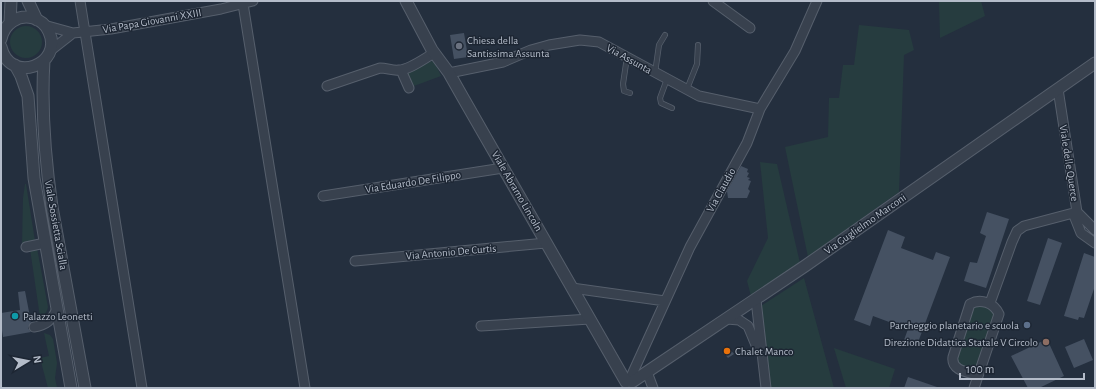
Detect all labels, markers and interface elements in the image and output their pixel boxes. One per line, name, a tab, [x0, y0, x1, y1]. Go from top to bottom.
street label: Via Papa Giovanni XXIII	[102, 7, 202, 35]
place label: Chiesa della Santissima Assunta	[467, 35, 550, 59]
marker: Chiesa della Santissima Assunta	[454, 41, 464, 51]
street label: Via Assunta	[604, 42, 654, 76]
street label: Viale delle Querce	[1058, 124, 1080, 202]
street label: Viale Abramo Lincoln	[490, 149, 544, 233]
street label: Via Claudio	[704, 166, 738, 214]
street label: Via Eduardo De Filippo	[364, 169, 462, 195]
street label: Viale Sossietta Scialla	[43, 179, 69, 271]
street label: Via Guglielmo Marconi	[822, 192, 908, 256]
street label: Via Antonio De Curtis	[405, 243, 497, 261]
marker: Palazzo Leonetti	[10, 311, 20, 321]
place label: Palazzo Leonetti	[23, 311, 93, 322]
place label: Parcheggio planetario e scuola	[890, 320, 1019, 331]
marker: Parcheggio planetario e scuola	[1022, 320, 1032, 330]
place label: Direzione Didattica Statale V Circolo	[884, 337, 1038, 348]
marker: Direzione Didattica Statale V Circolo	[1041, 337, 1051, 347]
north arrow	[8, 341, 48, 381]
marker: Chalet Manco	[722, 346, 732, 356]
place label: Chalet Manco	[735, 346, 794, 357]
text: N	[31, 355, 43, 364]
scale bar	[960, 355, 1084, 381]
text: 100 m	[966, 363, 994, 375]

